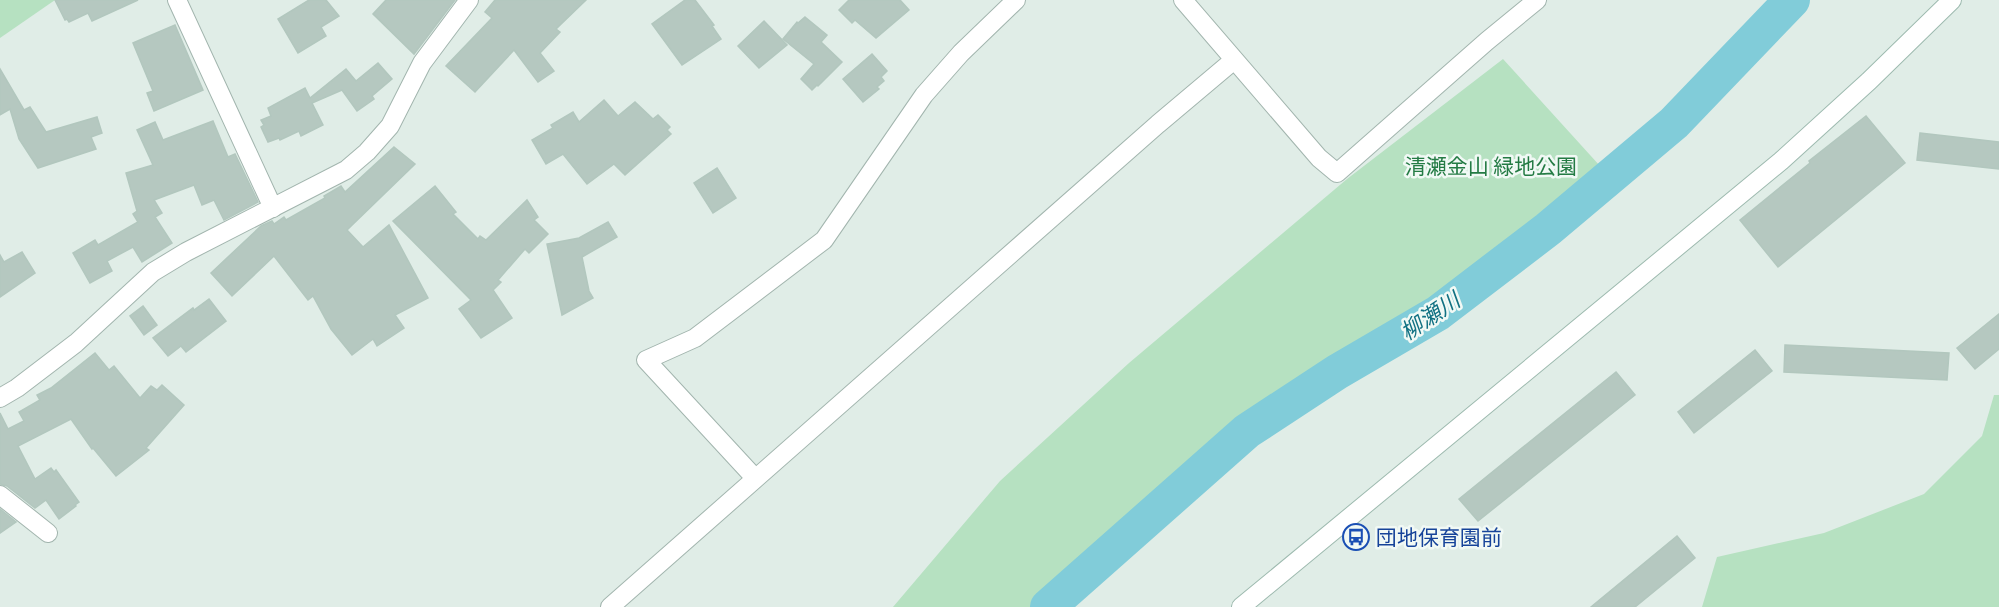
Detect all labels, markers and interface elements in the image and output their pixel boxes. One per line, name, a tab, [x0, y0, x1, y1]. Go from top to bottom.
park label: 清瀬金山 緑地公園	[1405, 153, 1577, 180]
water label: 柳瀬川	[1395, 285, 1467, 346]
bus stop icon: 団地保育園前	[1341, 522, 1371, 552]
place label: 団地保育園前	[1376, 524, 1502, 551]

